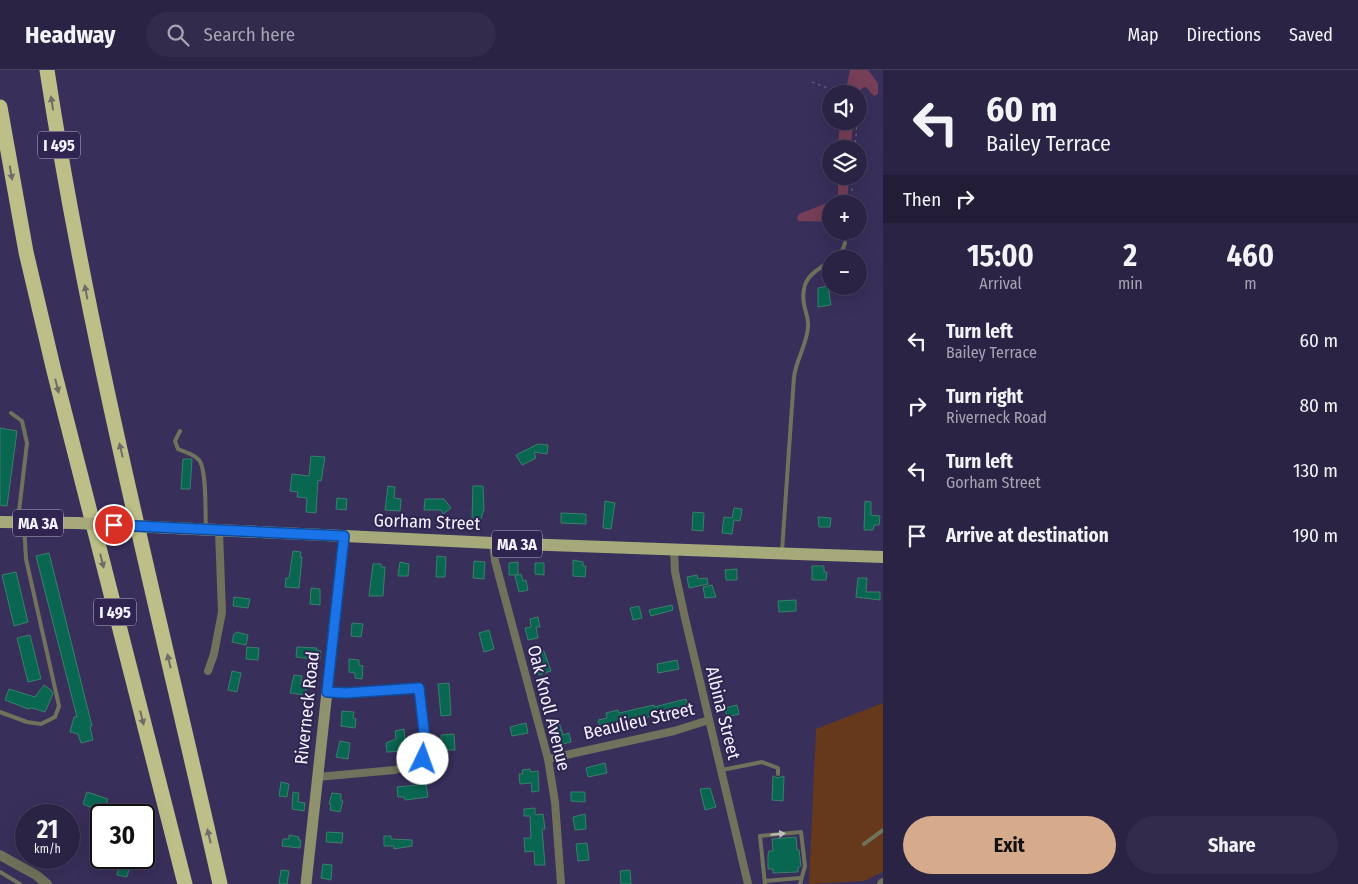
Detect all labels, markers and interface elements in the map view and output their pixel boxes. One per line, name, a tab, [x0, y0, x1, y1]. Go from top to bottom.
search box	[146, 12, 496, 57]
text: Headway	[25, 21, 116, 49]
icon: search	[164, 21, 192, 49]
text: Search here	[204, 23, 295, 46]
text: Map	[1127, 24, 1159, 46]
text: Directions	[1187, 24, 1261, 46]
text: Saved	[1289, 24, 1333, 46]
map controls	[822, 85, 867, 295]
button: sound	[822, 85, 867, 130]
text: 60 m	[986, 88, 1057, 130]
icon: left	[903, 90, 968, 155]
one-way arrow	[48, 95, 56, 111]
text: Bailey Terrace	[986, 130, 1111, 157]
road number: I 495	[38, 132, 80, 158]
button: layers	[822, 140, 867, 185]
one-way arrow	[8, 165, 16, 181]
icon: right	[951, 185, 979, 213]
text: Then	[903, 188, 941, 211]
button: +	[822, 195, 867, 240]
text: 15:00	[967, 238, 1034, 274]
text: 2	[1123, 238, 1137, 274]
text: 460	[1227, 238, 1274, 274]
button: −	[822, 250, 867, 295]
text: Arrival	[979, 274, 1022, 293]
text: min	[1118, 274, 1143, 293]
text: m	[1244, 274, 1256, 293]
one-way arrow	[82, 284, 90, 299]
text: Turn left	[946, 320, 1013, 343]
icon: left	[903, 327, 931, 355]
text: 60 m	[1300, 329, 1338, 352]
text: Bailey Terrace	[946, 343, 1037, 362]
one-way arrow	[54, 379, 62, 394]
text: Turn right	[946, 385, 1023, 408]
icon: right	[903, 392, 931, 420]
text: 80 m	[1300, 394, 1338, 417]
text: Riverneck Road	[946, 408, 1047, 427]
one-way arrow	[117, 443, 125, 458]
text: Turn left	[946, 450, 1013, 473]
icon: left	[903, 457, 931, 485]
text: 130 m	[1293, 459, 1338, 482]
text: Gorham Street	[946, 473, 1041, 492]
pin	[93, 504, 135, 546]
road number: MA 3A	[13, 509, 63, 536]
street label: Gorham Street	[373, 509, 481, 535]
icon: arrive	[100, 511, 128, 539]
icon: arrive	[903, 522, 931, 550]
text: Arrive at destination	[946, 524, 1109, 547]
text: 190 m	[1292, 524, 1338, 547]
road number: MA 3A	[492, 530, 542, 558]
one-way arrow	[98, 553, 106, 568]
road number: I 495	[94, 598, 136, 626]
street label: Oak Knoll Avenue	[523, 643, 575, 773]
street label: Riverneck Road	[290, 650, 324, 766]
one-way arrow	[165, 653, 173, 668]
street label: Albina Street	[701, 664, 745, 762]
street label: Beaulieu Street	[582, 698, 697, 744]
one-way arrow	[139, 711, 147, 726]
position arrow	[396, 732, 448, 784]
speed limit sign: 30	[90, 804, 155, 869]
text: 21	[37, 815, 58, 845]
button: Exit	[903, 816, 1116, 874]
button: Share	[1126, 816, 1338, 874]
one-way arrow	[205, 829, 213, 844]
one-way arrow	[770, 830, 786, 838]
text: km/h	[34, 842, 61, 856]

